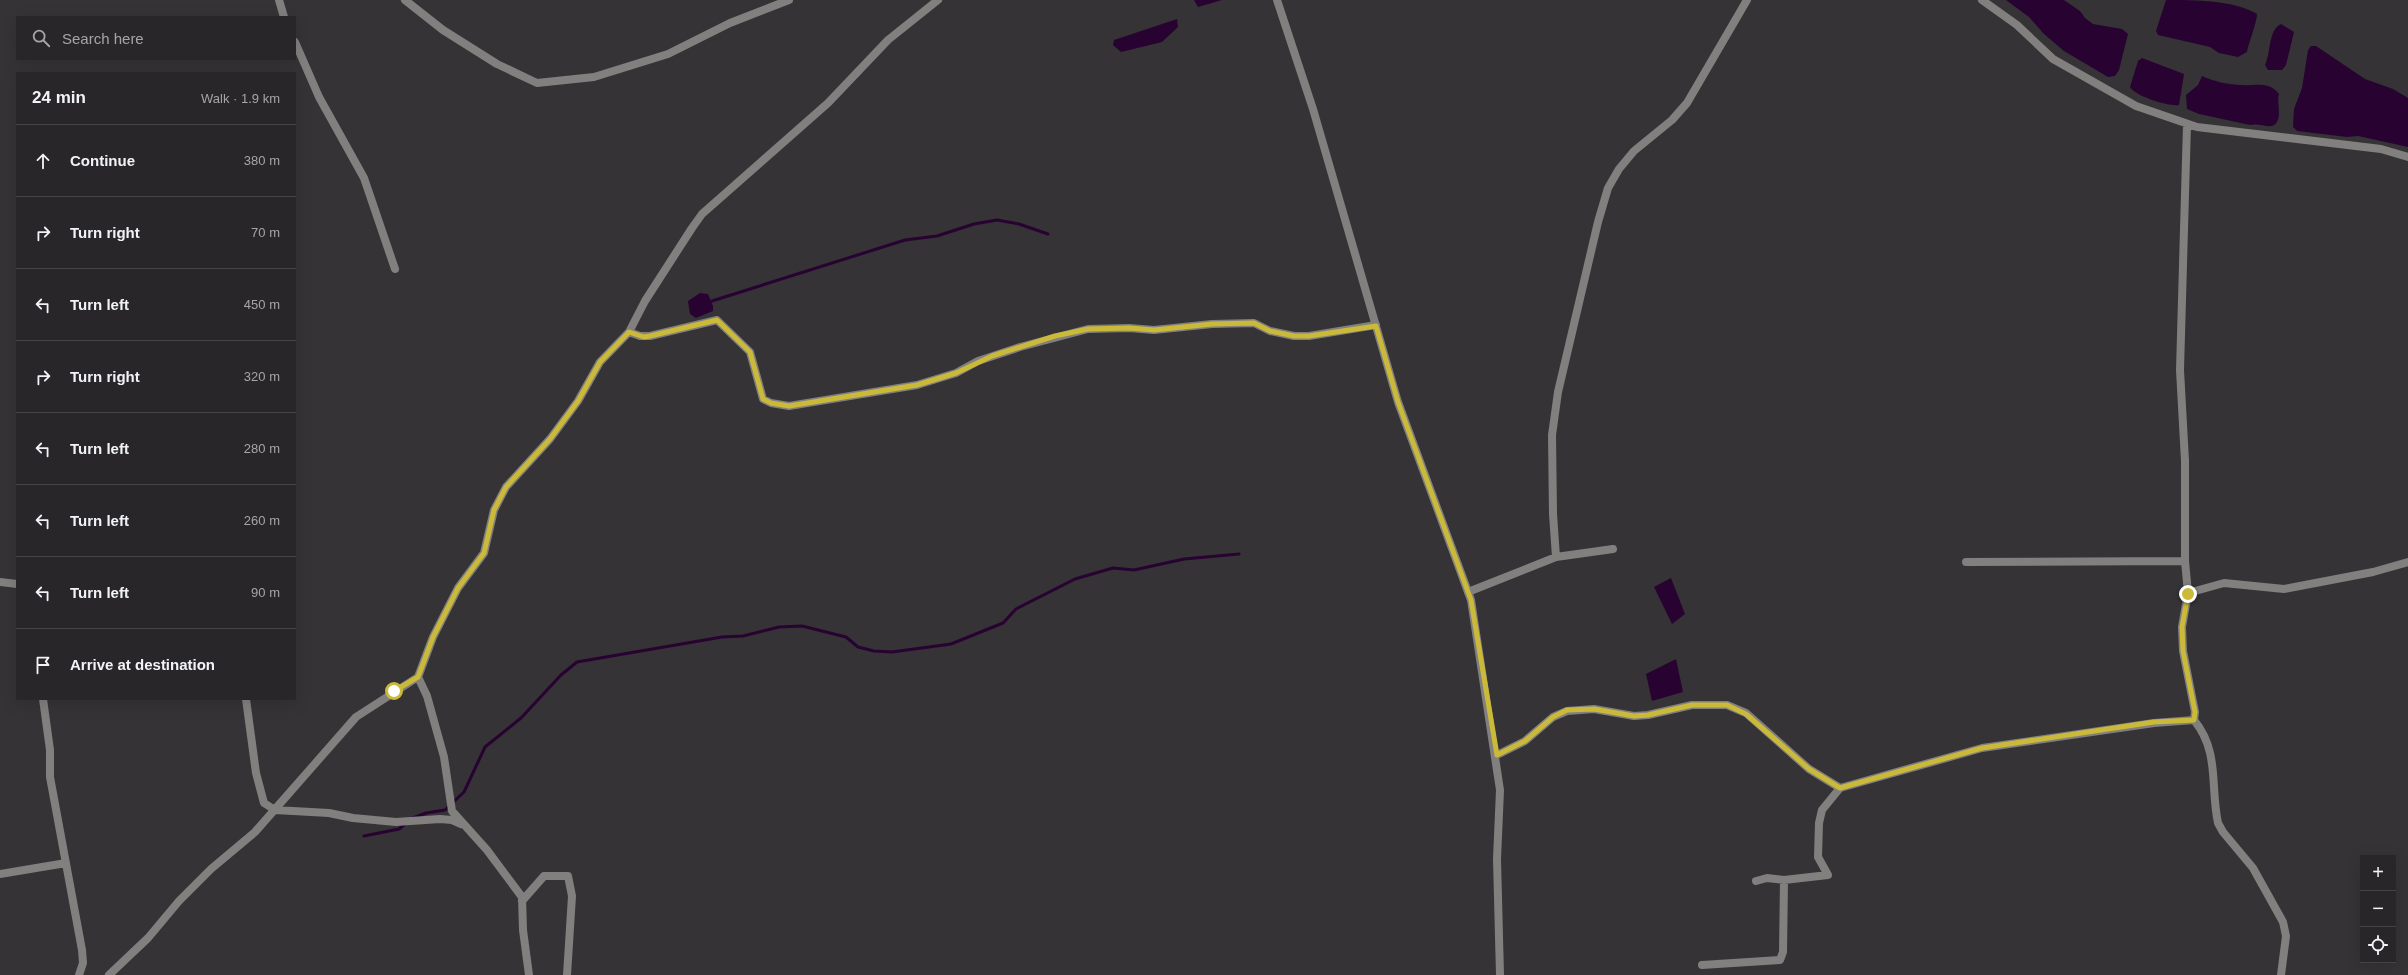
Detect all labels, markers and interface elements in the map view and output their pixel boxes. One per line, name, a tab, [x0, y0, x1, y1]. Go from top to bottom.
search box	[16, 16, 296, 60]
icon: search	[30, 27, 52, 49]
text: Search here	[62, 30, 144, 47]
text: 24 min	[32, 88, 86, 107]
text: Walk · 1.9 km	[201, 91, 280, 106]
icon: ahead	[32, 150, 54, 172]
text: Continue	[70, 152, 135, 169]
text: 380 m	[244, 153, 280, 168]
icon: right	[32, 222, 54, 244]
text: Turn right	[70, 224, 140, 241]
text: 70 m	[251, 225, 280, 240]
icon: left	[32, 294, 54, 316]
text: Turn left	[70, 296, 129, 313]
text: 450 m	[244, 297, 280, 312]
icon: right	[32, 366, 54, 388]
text: Turn right	[70, 368, 140, 385]
text: 320 m	[244, 369, 280, 384]
icon: left	[32, 438, 54, 460]
text: Turn left	[70, 440, 129, 457]
text: 280 m	[244, 441, 280, 456]
icon: left	[32, 510, 54, 532]
text: Turn left	[70, 512, 129, 529]
text: 260 m	[244, 513, 280, 528]
icon: left	[32, 582, 54, 604]
text: Turn left	[70, 584, 129, 601]
text: 90 m	[251, 585, 280, 600]
route end	[2179, 585, 2197, 603]
icon: arrive	[32, 654, 54, 676]
text: Arrive at destination	[70, 656, 215, 673]
route start	[385, 682, 403, 700]
map controls	[2360, 855, 2396, 963]
button: +	[2360, 855, 2396, 891]
button: −	[2360, 891, 2396, 927]
button: locate	[2360, 927, 2396, 963]

